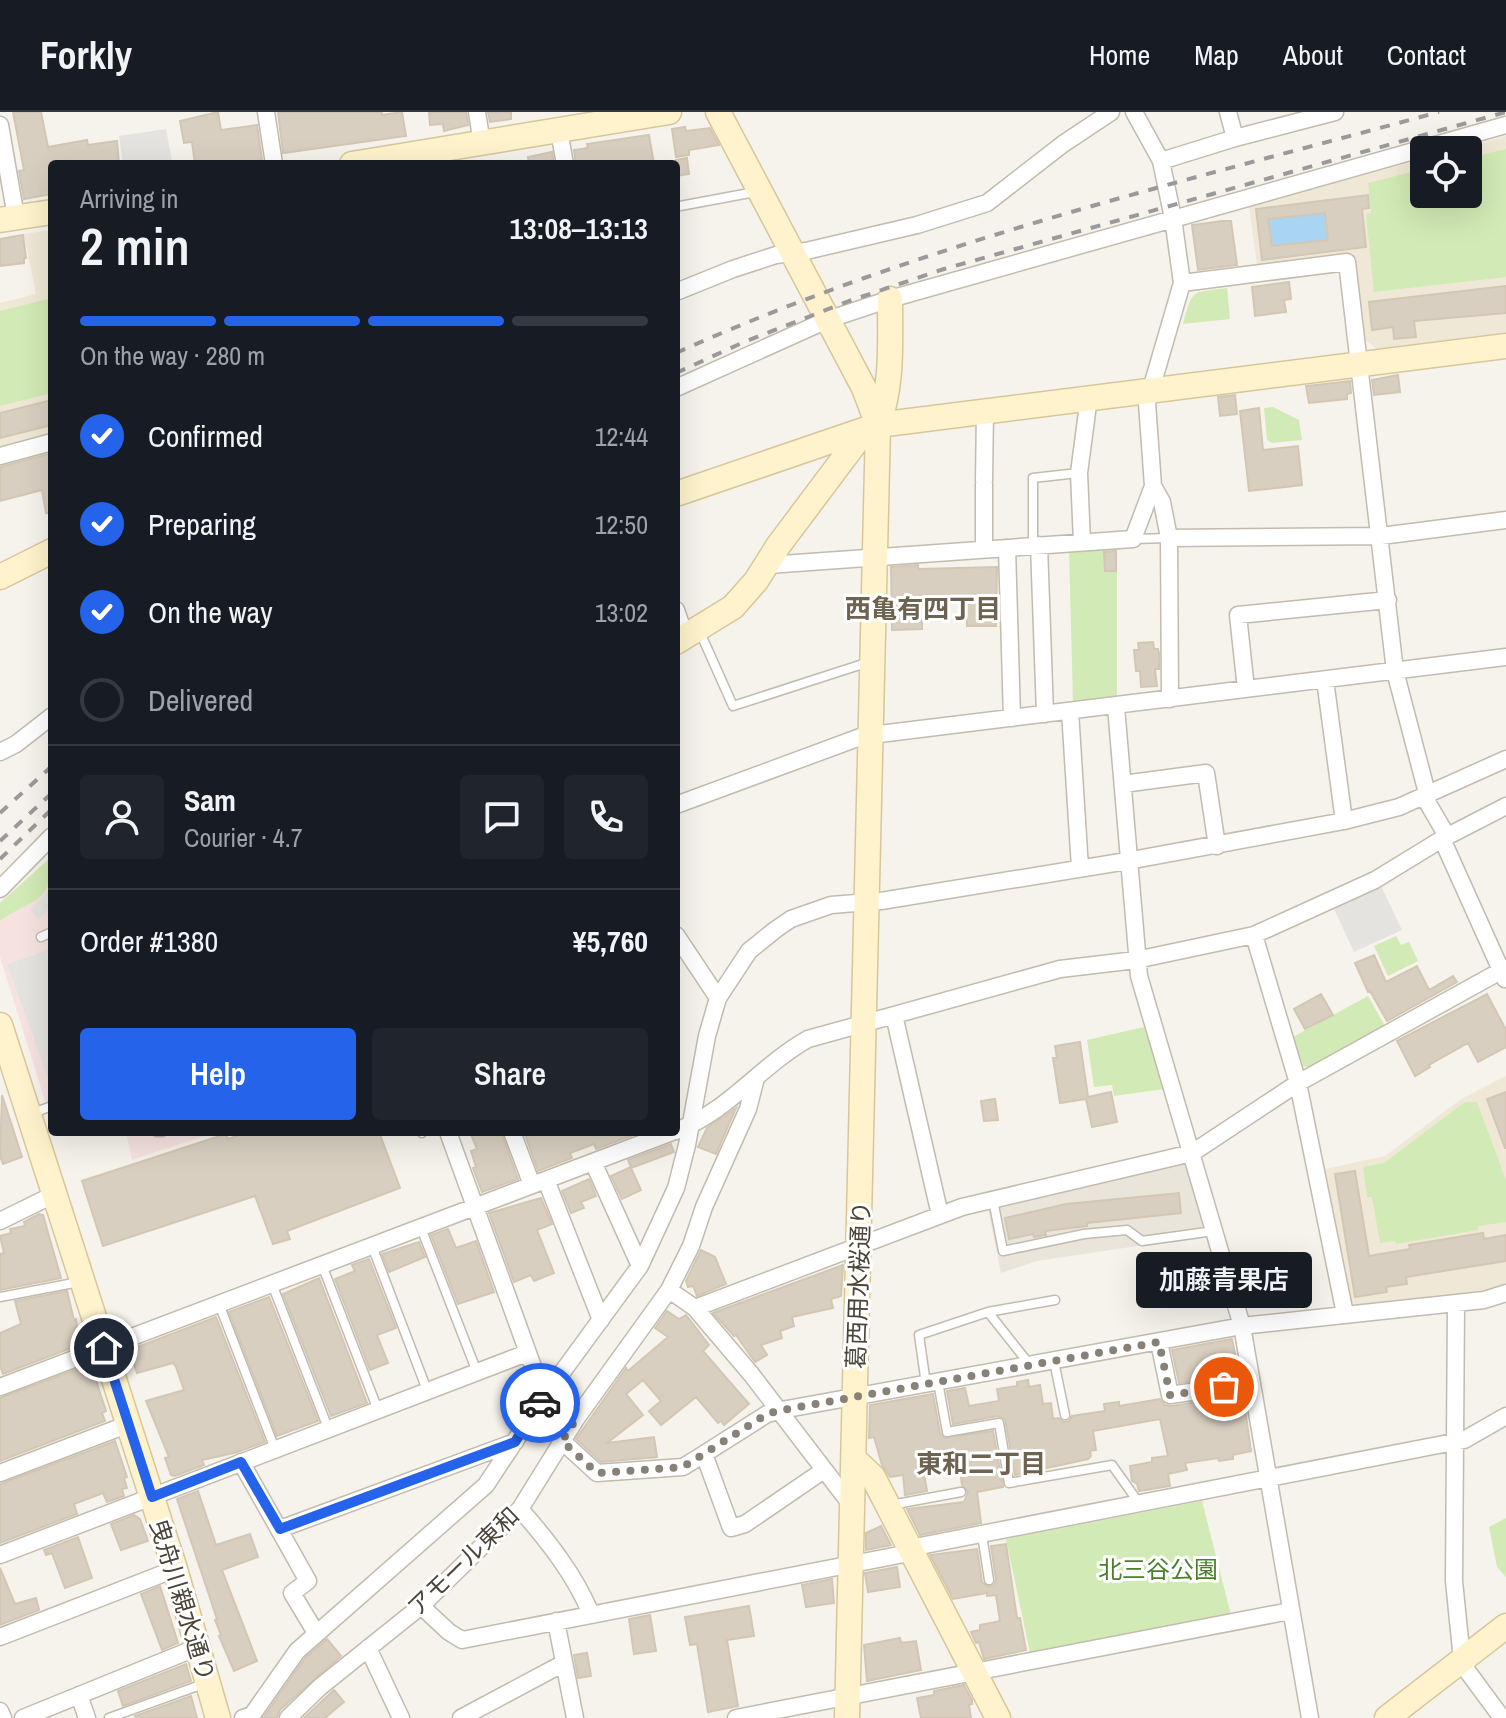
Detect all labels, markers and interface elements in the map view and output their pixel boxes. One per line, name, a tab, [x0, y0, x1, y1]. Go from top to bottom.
text: Forkly	[40, 30, 132, 81]
text: Home	[1089, 36, 1150, 74]
text: Map	[1194, 36, 1239, 74]
text: About	[1283, 36, 1343, 74]
text: Contact	[1387, 36, 1466, 74]
map controls	[1410, 136, 1482, 208]
button: locate	[1410, 136, 1482, 208]
text: Arriving in	[80, 181, 178, 216]
text: 13:08–13:13	[509, 208, 648, 248]
text: 2 min	[80, 211, 190, 281]
text: On the way · 280 m	[80, 338, 265, 373]
icon: check	[80, 414, 124, 458]
text: Confirmed	[148, 416, 263, 456]
text: 12:44	[595, 419, 648, 454]
icon: check	[80, 502, 124, 546]
text: Preparing	[148, 504, 256, 544]
text: 12:50	[595, 507, 648, 542]
icon: check	[80, 590, 124, 634]
district label: 西亀有四丁目	[845, 591, 1001, 626]
text: On the way	[148, 592, 272, 632]
text: 13:02	[595, 595, 648, 630]
text: Delivered	[148, 680, 253, 720]
button: person	[80, 775, 164, 859]
button: chat	[460, 775, 544, 859]
button: phone	[564, 775, 648, 859]
text: Sam	[184, 780, 236, 820]
text: Courier · 4.7	[184, 820, 303, 855]
text: Order #1380	[80, 921, 218, 961]
text: ¥5,760	[573, 921, 648, 961]
button: Help	[80, 1028, 356, 1120]
button: Share	[372, 1028, 648, 1120]
street label: 葛西用水桜通り	[839, 1200, 877, 1370]
callout: 加藤青果店	[1136, 1251, 1312, 1307]
text: 加藤青果店	[1159, 1262, 1289, 1297]
pin	[70, 1314, 138, 1382]
icon: home	[82, 1326, 126, 1370]
pin	[1190, 1353, 1258, 1421]
courier	[500, 1363, 580, 1443]
icon: bag	[1202, 1365, 1246, 1409]
icon: car	[518, 1381, 562, 1425]
district label: 東和二丁目	[916, 1446, 1046, 1481]
street label: アモール東和	[400, 1499, 526, 1623]
street label: 曳舟川親水通り	[143, 1515, 223, 1685]
park label: 北三谷公園	[1098, 1553, 1218, 1585]

